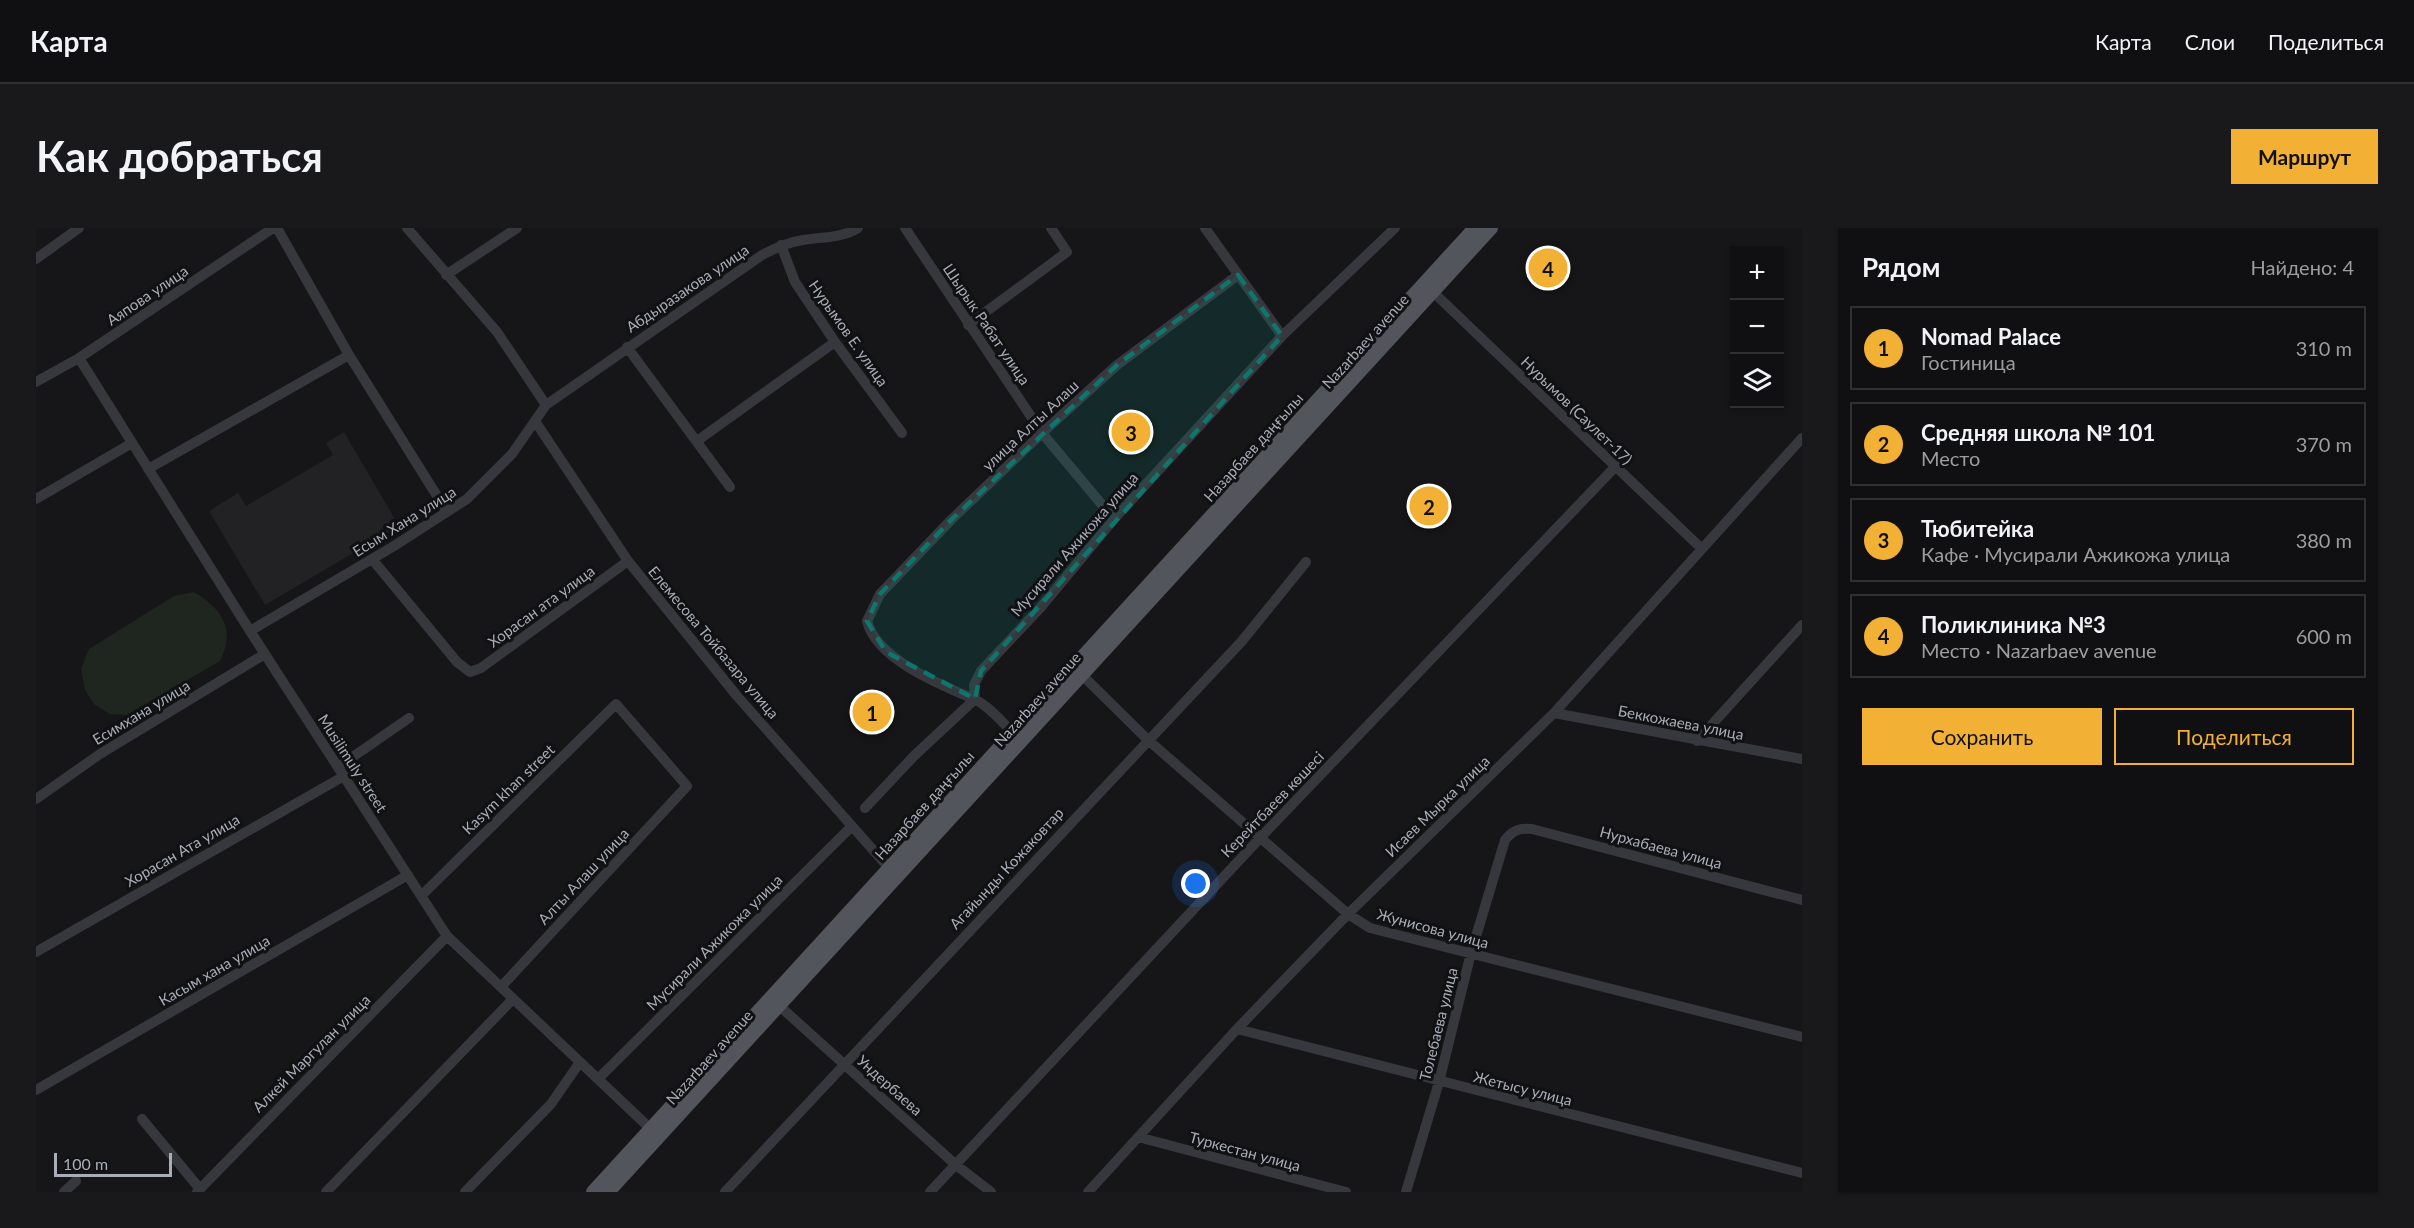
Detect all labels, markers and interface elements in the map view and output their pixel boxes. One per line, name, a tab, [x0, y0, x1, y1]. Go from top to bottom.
text: Карта	[30, 24, 108, 58]
text: Карта	[2095, 29, 2152, 54]
text: Слои	[2185, 29, 2235, 54]
text: Поделиться	[2268, 29, 2384, 54]
button: Маршрут	[2231, 129, 2378, 184]
text: Как добраться	[36, 131, 323, 181]
street label: Абдыразакова улица	[622, 240, 752, 336]
pin: 4	[1528, 246, 1568, 291]
map controls	[1730, 246, 1784, 408]
button: +	[1730, 246, 1784, 300]
text: Рядом	[1862, 251, 1940, 283]
text: Найдено: 4	[2251, 255, 2354, 279]
street label: Шырык Рабат улица	[940, 260, 1034, 388]
street label: Аяпова улица	[103, 261, 191, 329]
street label: Нурымов Е. улица	[806, 276, 892, 390]
street label: Nazarbaev avenue	[1318, 290, 1412, 392]
button: −	[1730, 300, 1784, 354]
text: Nomad Palace	[1921, 323, 2061, 350]
text: 1	[1878, 336, 1889, 360]
text: 310 m	[2296, 336, 2352, 360]
text: Гостиница	[1921, 350, 2016, 374]
street label: Нурымов (Саулет-17)	[1518, 352, 1636, 468]
button: layers	[1730, 354, 1784, 408]
street label: улица Алты Алаш	[978, 376, 1082, 474]
street label: Назарбаев даңғылы	[1200, 389, 1306, 505]
pin: 3	[1112, 410, 1150, 454]
text: Средняя школа № 101	[1921, 419, 2155, 446]
text: 2	[1878, 432, 1889, 456]
text: 370 m	[2296, 432, 2352, 456]
text: Место	[1921, 446, 1980, 470]
street label: Мусирали Ажикожа улица	[1007, 468, 1141, 620]
street label: Есым Хана улица	[349, 482, 459, 560]
pin: 2	[1410, 484, 1448, 528]
text: Тюбитейка	[1921, 515, 2034, 542]
text: 3	[1878, 528, 1889, 552]
text: 380 m	[2296, 528, 2352, 552]
text: Кафе · Мусирали Ажикожа улица	[1921, 542, 2230, 566]
street label: Хорасан ата улица	[484, 561, 598, 651]
street label: Елемесова Тойбазара улица	[645, 562, 783, 722]
text: Поликлиника №3	[1921, 611, 2106, 638]
text: 4	[1878, 624, 1889, 648]
text: 600 m	[2296, 624, 2352, 648]
text: Место · Nazarbaev avenue	[1921, 638, 2157, 662]
street label: Nazarbaev avenue	[990, 648, 1084, 750]
street label: Есимхана улица	[89, 676, 193, 748]
pin: 1	[852, 690, 892, 734]
street label: Беккожаева улица	[1617, 701, 1745, 743]
button: Сохранить	[1862, 708, 2102, 765]
button: Поделиться	[2114, 708, 2354, 765]
street label: Musilimuly street	[315, 711, 392, 816]
street label: Kasym khan street	[458, 740, 558, 838]
street label: Назарбаев даңғылы	[871, 747, 977, 863]
street label: Керейтбаеев көшесі	[1217, 747, 1327, 861]
street label: Исаев Мырка улица	[1381, 752, 1493, 860]
street label: Агайынды Кожаковтар	[945, 804, 1067, 932]
street label: Хорасан Ата улица	[121, 810, 243, 890]
street label: Нурхабаева улица	[1598, 822, 1724, 872]
street label: Алты Алаш улица	[534, 824, 632, 928]
your location	[1181, 869, 1210, 898]
street label: Мусирали Ажикожа улица	[642, 870, 786, 1014]
street label: Жунисова улица	[1375, 904, 1491, 952]
street label: Касым хана улица	[155, 931, 273, 1009]
street label: Толебаева улица	[1415, 966, 1461, 1082]
street label: Алкей Маргулан улица	[248, 990, 374, 1116]
street label: Nazarbaev avenue	[662, 1006, 756, 1108]
street label: Ундербаева	[854, 1051, 926, 1119]
street label: Жетысу улица	[1472, 1067, 1574, 1109]
street label: Туркестан улица	[1187, 1127, 1303, 1175]
scale bar	[54, 1150, 172, 1178]
text: 100 m	[63, 1154, 108, 1173]

